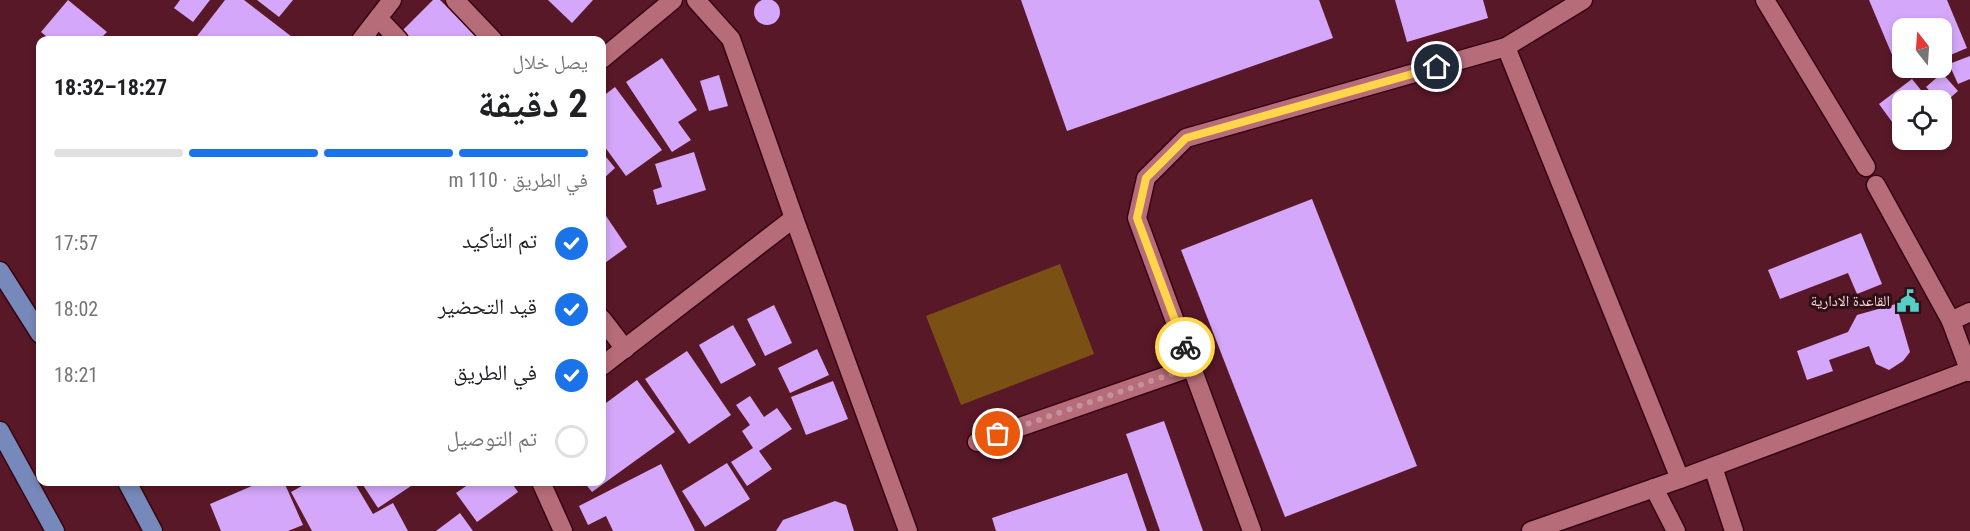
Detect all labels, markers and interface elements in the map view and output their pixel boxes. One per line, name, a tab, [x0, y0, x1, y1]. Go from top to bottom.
north arrow	[1892, 18, 1952, 78]
map controls	[1892, 18, 1952, 150]
pin	[1411, 41, 1462, 92]
text: يصل خلال	[512, 50, 588, 74]
icon: home	[1420, 50, 1453, 83]
text: 18:27–18:32	[54, 75, 167, 100]
text: 2 دقيقة	[477, 81, 588, 127]
button: locate	[1892, 90, 1952, 150]
text: في الطريق · 110 m	[449, 168, 588, 192]
icon: check	[555, 227, 588, 260]
text: تم التأكيد	[462, 228, 537, 253]
text: 17:57	[54, 231, 98, 255]
public building icon: القاعدة الادارية	[1895, 288, 1921, 314]
place label: القاعدة الادارية	[1811, 292, 1890, 310]
icon: check	[555, 293, 588, 326]
text: قيد التحضير	[438, 294, 537, 319]
text: 18:02	[54, 297, 98, 321]
courier	[1155, 317, 1215, 377]
icon: bike	[1169, 331, 1202, 364]
icon: check	[555, 359, 588, 392]
text: في الطريق	[453, 360, 537, 385]
text: 18:21	[54, 363, 98, 387]
pin	[972, 408, 1023, 459]
icon: bag	[981, 417, 1014, 450]
text: تم التوصيل	[446, 426, 537, 451]

